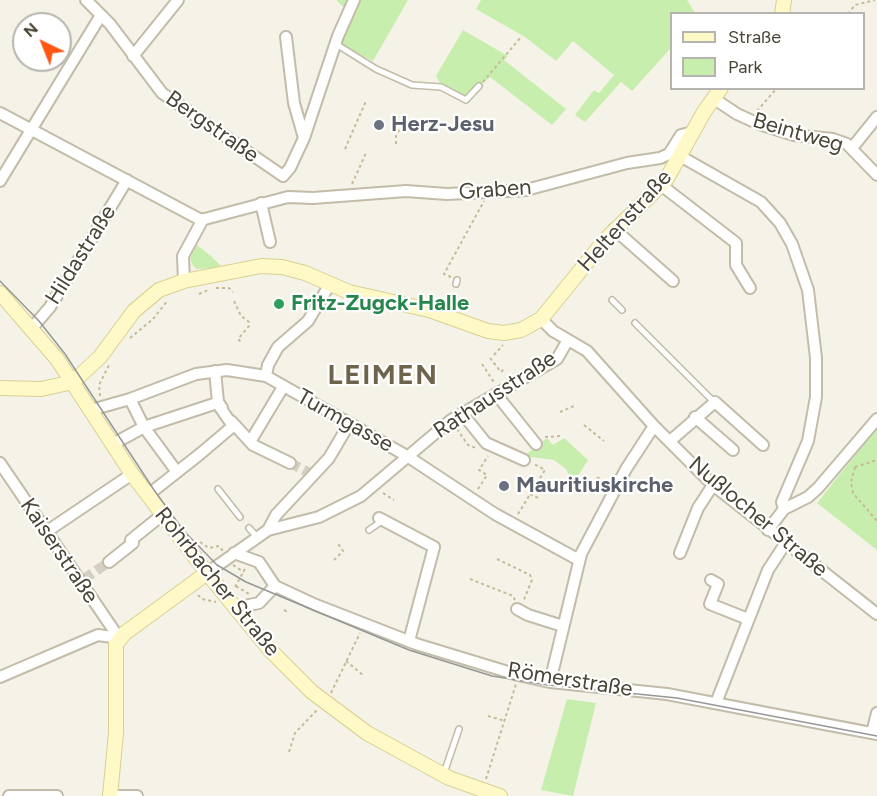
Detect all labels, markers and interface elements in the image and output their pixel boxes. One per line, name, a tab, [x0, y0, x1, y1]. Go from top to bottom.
north arrow	[12, 12, 72, 72]
legend	[670, 12, 865, 90]
text: N	[20, 19, 42, 41]
text: Straße	[728, 26, 781, 48]
text: Park	[728, 56, 762, 78]
street label: Bergstraße	[160, 85, 264, 169]
street label: Beintweg	[750, 107, 846, 159]
place label: Herz-Jesu	[391, 112, 495, 138]
marker: Herz-Jesu	[372, 118, 386, 132]
street label: Heltenstraße	[573, 165, 677, 277]
street label: Graben	[458, 174, 532, 206]
street label: Hildastraße	[40, 200, 122, 310]
place label: Fritz-Zugck-Halle	[291, 291, 469, 317]
marker: Fritz-Zugck-Halle	[272, 297, 286, 311]
street label: Rathausstraße	[429, 346, 561, 444]
district label: LEIMEN	[328, 359, 438, 393]
street label: Turmgasse	[292, 384, 398, 458]
street label: Nußlocher Straße	[683, 451, 833, 583]
place label: Mauritiuskirche	[516, 473, 673, 499]
marker: Mauritiuskirche	[497, 479, 511, 493]
street label: Kaiserstraße	[14, 494, 104, 608]
street label: Rohrbacher Straße	[149, 502, 285, 662]
street label: Römerstraße	[506, 657, 634, 703]

